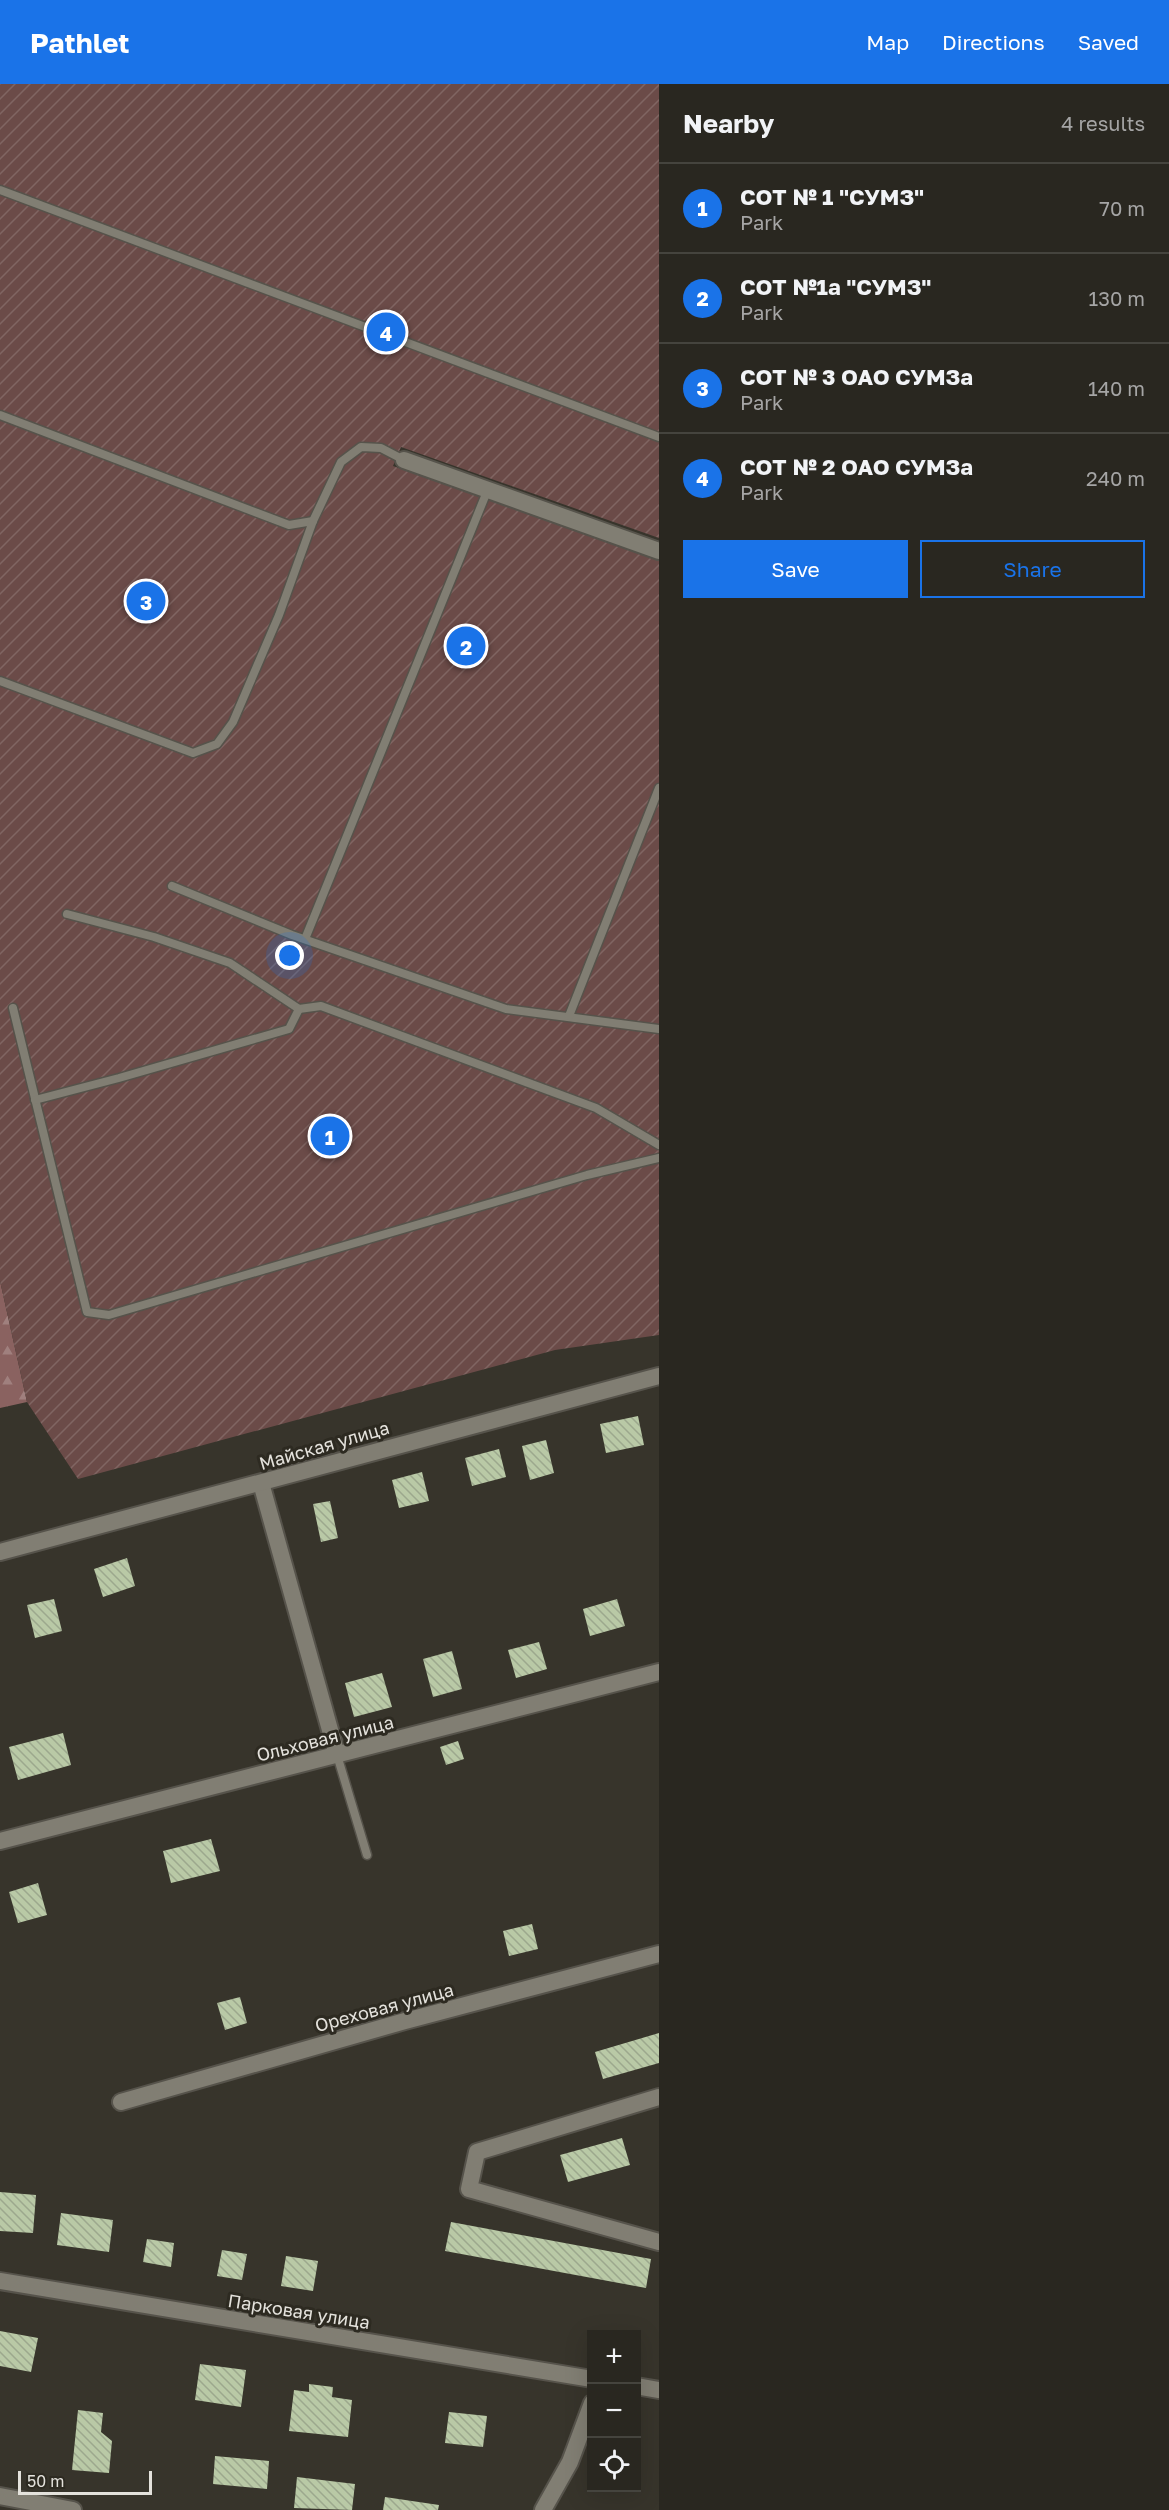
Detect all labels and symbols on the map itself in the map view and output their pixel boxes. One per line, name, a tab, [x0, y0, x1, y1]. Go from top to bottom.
pin: 4	[366, 310, 406, 354]
pin: 3	[126, 578, 166, 624]
pin: 2	[446, 624, 486, 668]
your location	[275, 941, 304, 970]
pin: 1	[310, 1114, 350, 1158]
street label: Майская улица	[256, 1416, 392, 1474]
street label: Ольховая улица	[254, 1710, 396, 1766]
street label: Ореховая улица	[312, 1978, 456, 2036]
street label: Парковая улица	[226, 2289, 372, 2333]
scale bar	[18, 2468, 152, 2496]

